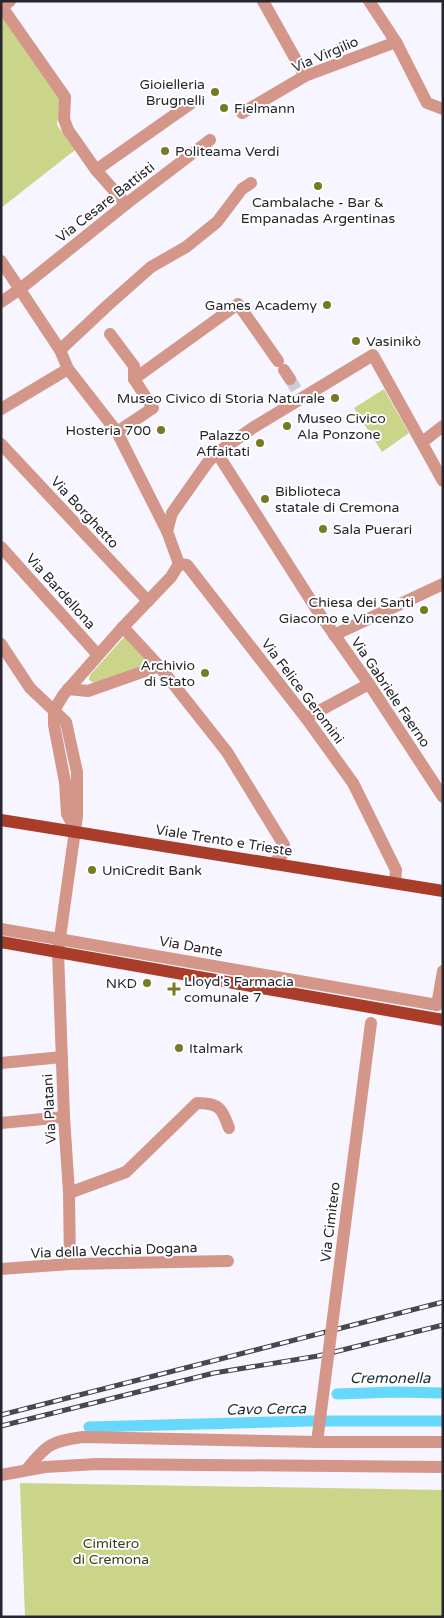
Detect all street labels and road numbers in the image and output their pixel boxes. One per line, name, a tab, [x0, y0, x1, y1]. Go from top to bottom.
street label: Via Virgilio	[289, 33, 361, 76]
street label: Via Cesare Battisti	[53, 159, 158, 246]
street label: Via Borghetto	[47, 473, 122, 552]
street label: Via Bardellona	[22, 550, 99, 633]
street label: Via Gabriele Faerno	[347, 634, 434, 751]
street label: Via Felice Geromini	[258, 635, 348, 747]
street label: Viale Trento e Trieste	[154, 821, 294, 860]
street label: Via Dante	[158, 933, 224, 960]
street label: Via Platani	[39, 1073, 60, 1145]
street label: Via Cimitero	[317, 1181, 344, 1263]
street label: Via della Vecchia Dogana	[30, 1239, 198, 1262]

